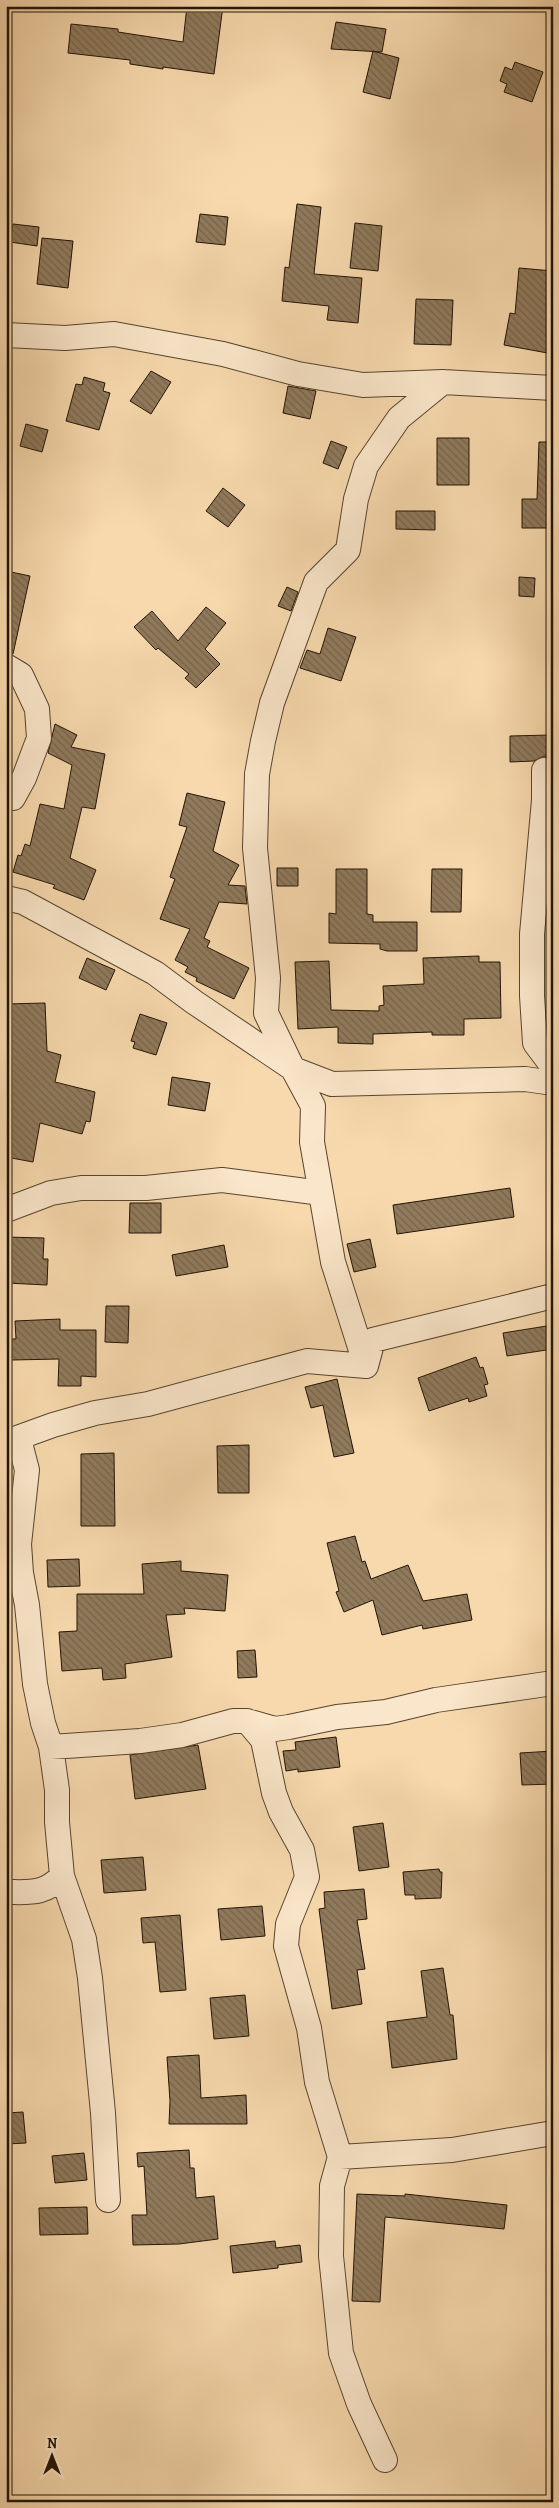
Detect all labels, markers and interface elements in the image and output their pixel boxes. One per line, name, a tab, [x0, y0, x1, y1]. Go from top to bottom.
north arrow	[28, 2430, 78, 2480]
text: N	[47, 2434, 57, 2453]

